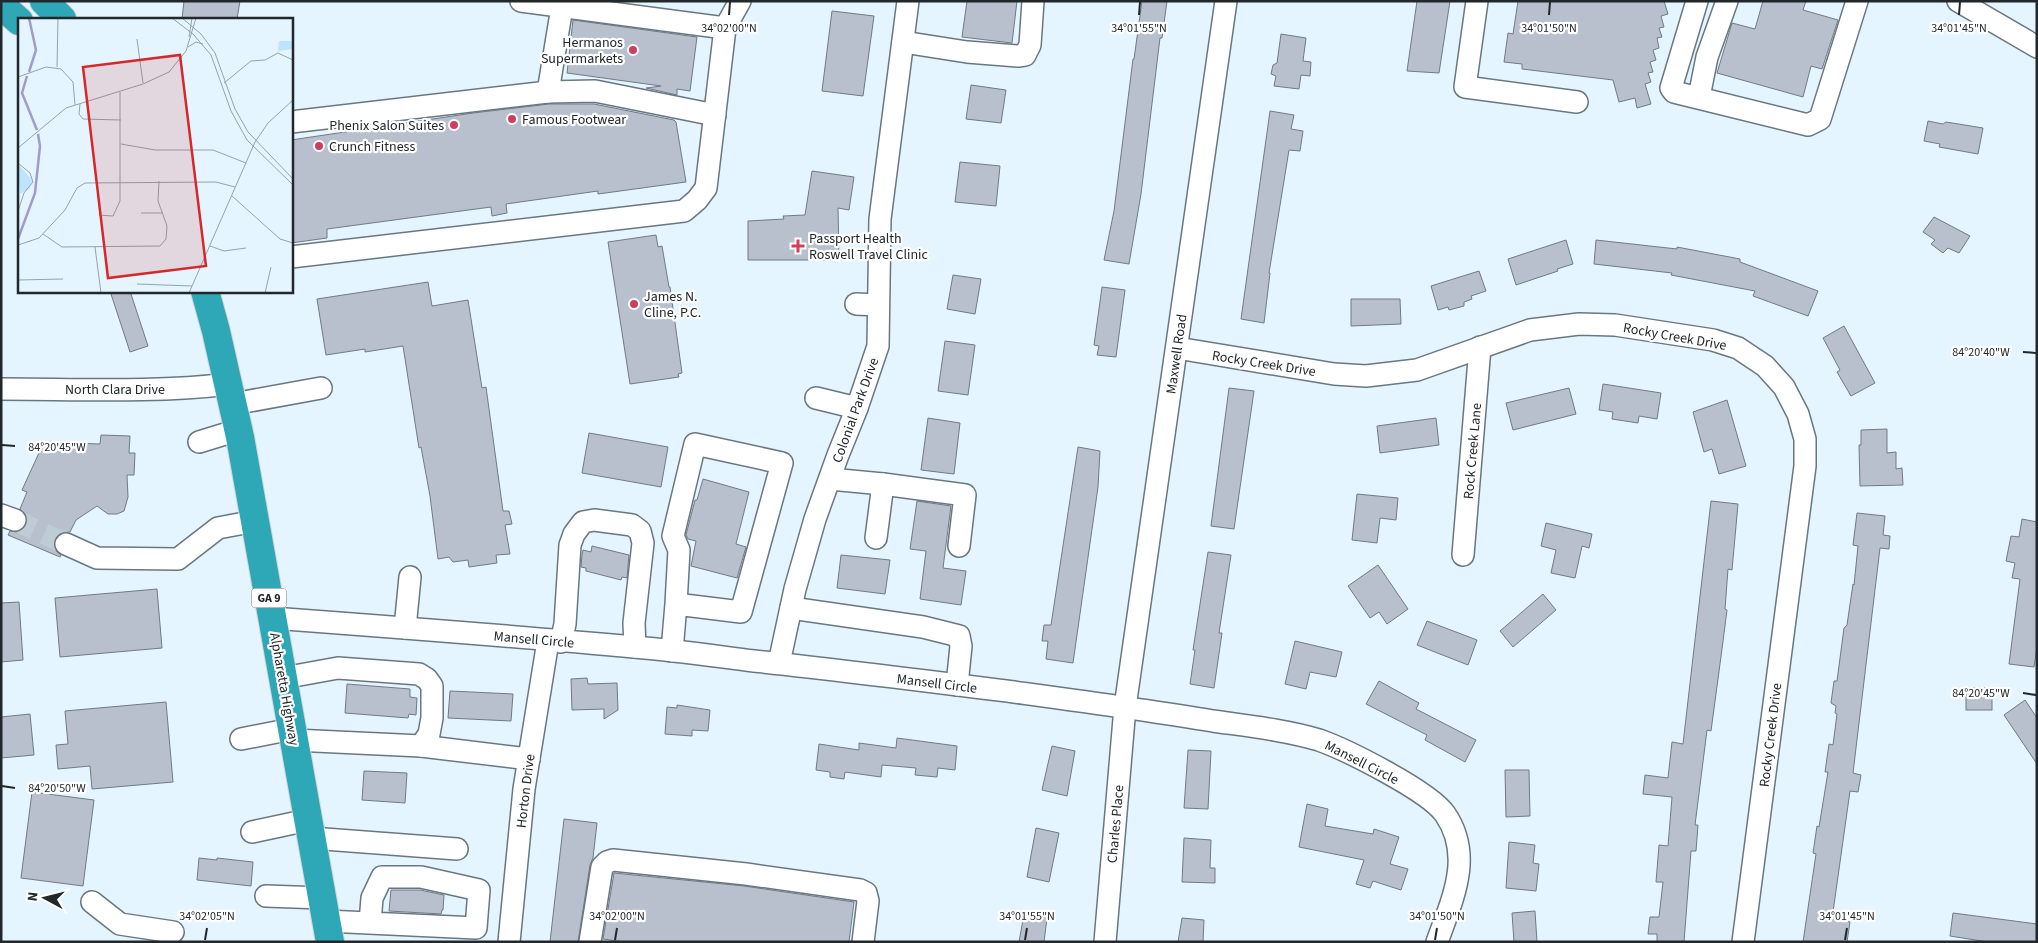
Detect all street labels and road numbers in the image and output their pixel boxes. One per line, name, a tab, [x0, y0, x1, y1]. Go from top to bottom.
street label: Maxwell Road	[1161, 313, 1192, 395]
street label: Rocky Creek Drive	[1622, 318, 1728, 356]
street label: Rocky Creek Drive	[1211, 346, 1317, 382]
street label: Colonial Park Drive	[828, 355, 884, 466]
street label: North Clara Drive	[65, 380, 165, 400]
street label: Rock Creek Lane	[1459, 402, 1487, 500]
road number: GA 9	[252, 588, 286, 608]
street label: Mansell Circle	[493, 627, 575, 653]
street label: Alpharetta Highway	[264, 631, 304, 748]
street label: Mansell Circle	[896, 669, 978, 699]
street label: Rocky Creek Drive	[1755, 682, 1787, 788]
street label: Mansell Circle	[1321, 736, 1402, 790]
street label: Horton Drive	[512, 753, 540, 829]
street label: Charles Place	[1103, 784, 1129, 864]

